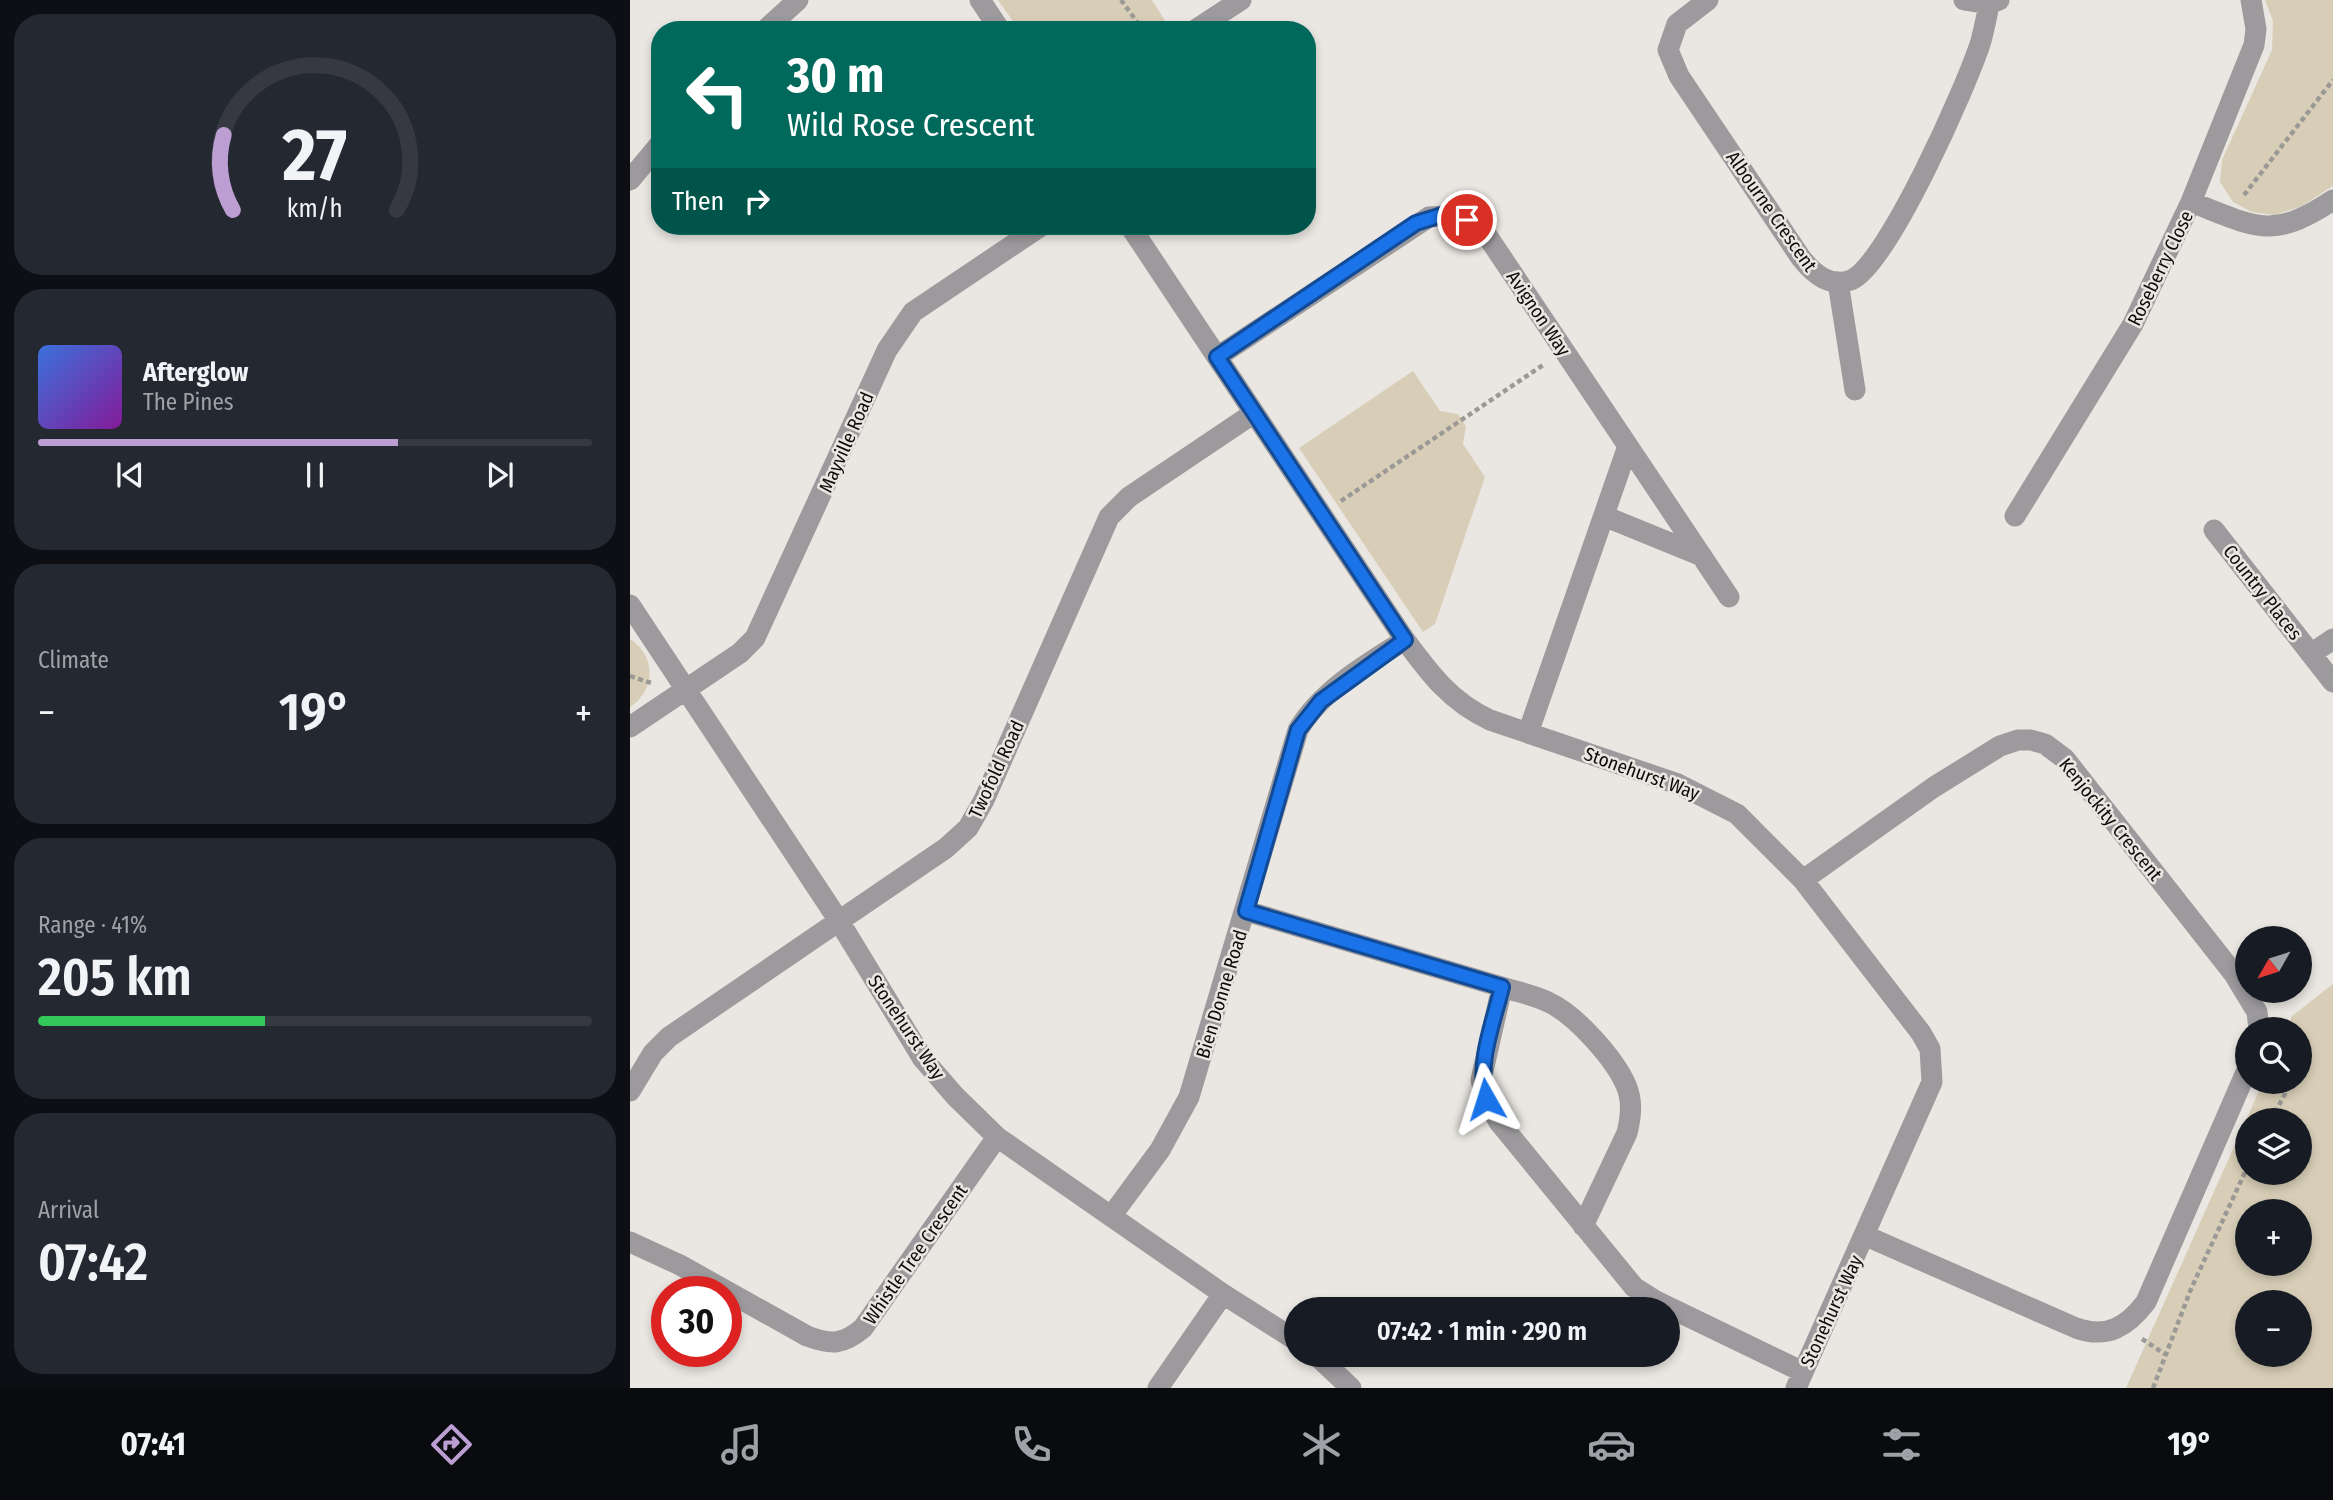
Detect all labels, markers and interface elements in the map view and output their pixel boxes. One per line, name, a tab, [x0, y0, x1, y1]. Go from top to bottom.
text: 30 m	[787, 46, 885, 105]
icon: left	[672, 49, 763, 140]
text: Wild Rose Crescent	[787, 106, 1035, 144]
text: 27	[282, 113, 347, 200]
street label: Albourne Crescent	[1721, 147, 1822, 277]
icon: right	[738, 182, 776, 220]
text: Then	[672, 186, 724, 217]
pin	[1437, 190, 1497, 250]
text: km/h	[287, 194, 343, 224]
icon: arrive	[1448, 201, 1486, 239]
street label: Roseberry Close	[2123, 207, 2198, 329]
street label: Avignon Way	[1502, 266, 1576, 361]
text: Afterglow	[143, 357, 248, 388]
text: The Pines	[143, 388, 234, 416]
street label: Mayville Road	[814, 388, 879, 496]
icon: previous	[111, 456, 149, 494]
icon: pause	[296, 456, 334, 494]
icon: next	[481, 456, 519, 494]
street label: Country Places	[2218, 540, 2307, 644]
text: Climate	[38, 646, 109, 674]
text: 19°	[279, 681, 351, 744]
text: −	[38, 690, 55, 736]
text: +	[575, 690, 592, 736]
street label: Twofold Road	[964, 717, 1029, 822]
street label: Stonehurst Way	[1581, 742, 1703, 805]
street label: Kenjockity Crescent	[2054, 753, 2168, 886]
text: Range · 41%	[38, 911, 147, 939]
north arrow	[2235, 926, 2312, 1003]
map controls	[2235, 926, 2312, 1367]
street label: Bien Donne Road	[1191, 927, 1252, 1061]
text: 205 km	[38, 946, 192, 1009]
street label: Stonehurst Way	[863, 971, 950, 1084]
button: search	[2235, 1017, 2312, 1094]
position arrow	[1449, 1062, 1523, 1136]
button: layers	[2235, 1108, 2312, 1185]
street label: Whistle Tree Crescent	[858, 1179, 973, 1329]
text: Arrival	[38, 1196, 99, 1224]
button: +	[2235, 1199, 2312, 1276]
text: 07:42	[38, 1231, 148, 1294]
street label: Stonehurst Way	[1795, 1251, 1868, 1371]
speed limit sign: 30	[651, 1276, 742, 1367]
button: −	[2235, 1290, 2312, 1367]
text: 07:42 · 1 min · 290 m	[1377, 1316, 1587, 1347]
icon: directions	[427, 1420, 476, 1469]
icon: music	[717, 1420, 766, 1469]
icon: phone	[1007, 1420, 1056, 1469]
icon: climate	[1297, 1420, 1346, 1469]
icon: car	[1587, 1420, 1636, 1469]
icon: filters	[1877, 1420, 1926, 1469]
text: 07:41	[121, 1425, 186, 1463]
text: 19°	[2167, 1425, 2212, 1463]

